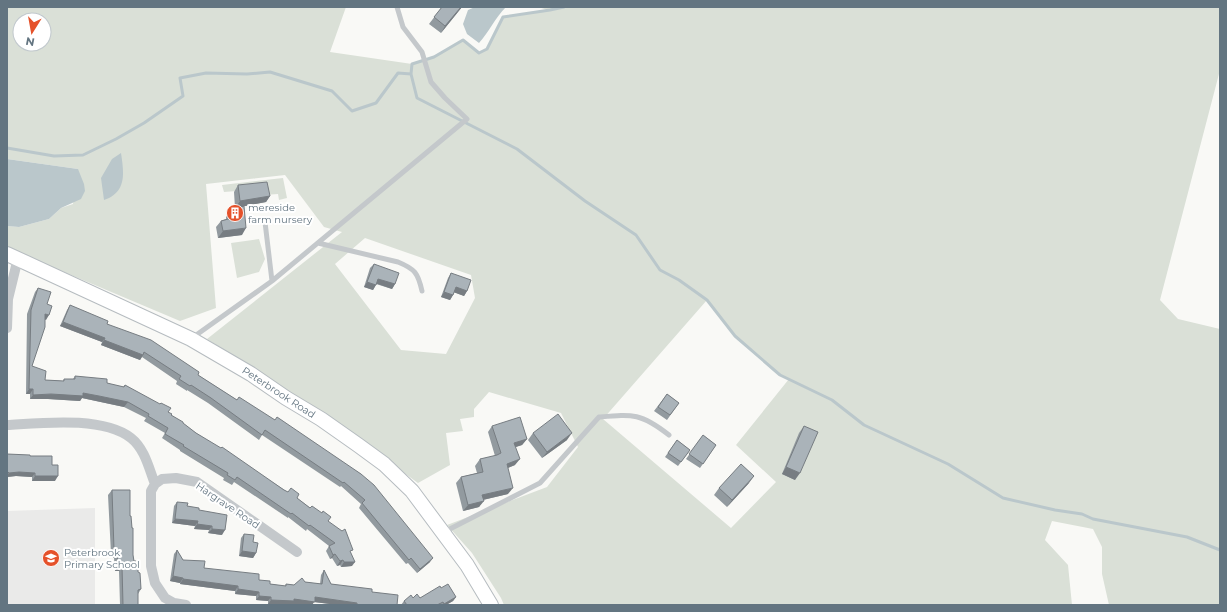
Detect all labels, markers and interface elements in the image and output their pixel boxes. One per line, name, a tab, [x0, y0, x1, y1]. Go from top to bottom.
north arrow	[12, 12, 52, 52]
text: N	[24, 34, 36, 50]
place label: mereside farm nursery	[248, 201, 313, 226]
building icon: mereside farm nursery	[225, 203, 245, 223]
street label: Peterbrook Road	[240, 364, 318, 421]
street label: Hargrave Road	[193, 479, 262, 532]
place label: Peterbrook Primary School	[64, 546, 140, 571]
school or university icon: Peterbrook Primary School	[41, 548, 61, 568]

